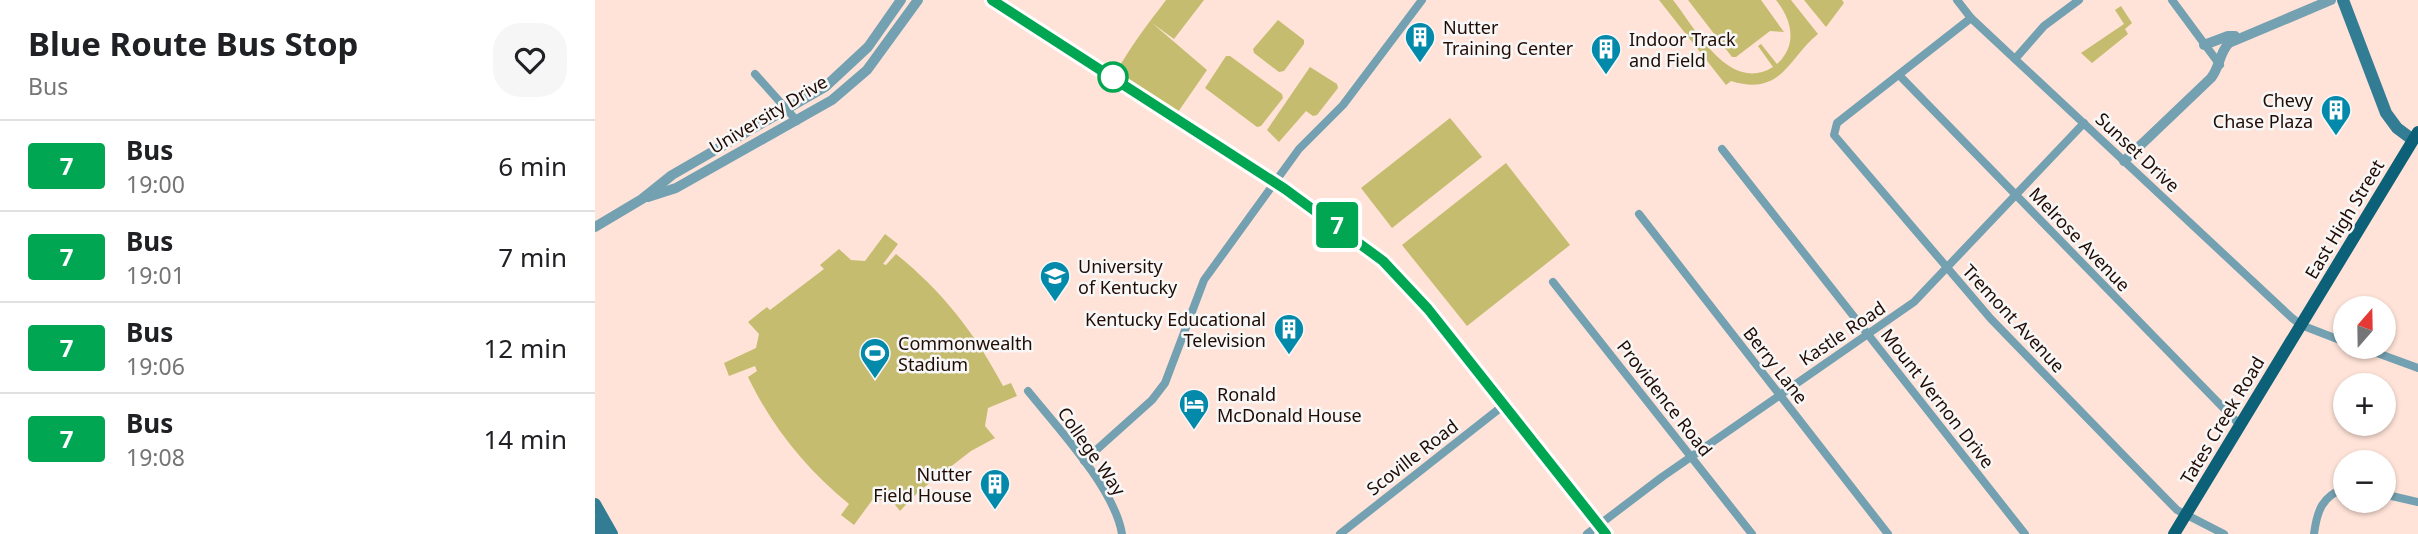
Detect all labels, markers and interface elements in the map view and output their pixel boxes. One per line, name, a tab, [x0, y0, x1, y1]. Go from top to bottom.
place label: Nutter Training Center	[1443, 15, 1574, 60]
building icon: Nutter Training Center	[1403, 20, 1437, 64]
text: Blue Route Bus Stop	[28, 21, 358, 66]
button: heart	[493, 23, 567, 97]
place label: Indoor Track and Field	[1629, 27, 1736, 72]
building icon: Indoor Track and Field	[1589, 32, 1623, 76]
unlabelled marker	[1098, 62, 1128, 92]
street label: University Drive	[704, 69, 832, 159]
text: Bus	[28, 70, 68, 102]
place label: Chevy Chase Plaza	[2213, 88, 2314, 133]
building icon: Chevy Chase Plaza	[2319, 93, 2353, 137]
street label: Sunset Drive	[2091, 107, 2185, 197]
text: Bus	[126, 132, 173, 168]
text: 6 min	[498, 148, 567, 184]
text: 7	[60, 149, 73, 182]
street label: East High Street	[2299, 155, 2389, 283]
text: 19:00	[126, 168, 185, 200]
street label: Melrose Avenue	[2024, 182, 2136, 296]
line badge: 7	[1314, 202, 1360, 248]
text: 7	[1330, 208, 1344, 241]
text: Bus	[126, 223, 173, 259]
text: 7 min	[498, 239, 567, 275]
text: 7	[60, 240, 73, 273]
place label: University of Kentucky	[1078, 254, 1178, 299]
text: 19:01	[126, 259, 185, 291]
school or university icon: University of Kentucky	[1038, 259, 1072, 303]
street label: Tremont Avenue	[1958, 259, 2070, 377]
street label: Kastle Road	[1794, 295, 1890, 371]
north arrow	[2333, 296, 2396, 359]
map controls	[2333, 296, 2396, 513]
place label: Kentucky Educational Television	[1085, 307, 1266, 352]
building icon: Kentucky Educational Television	[1272, 312, 1306, 356]
text: Bus	[126, 314, 173, 350]
street label: Berry Lane	[1738, 322, 1814, 408]
street label: Mount Vernon Drive	[1876, 323, 2000, 473]
text: 12 min	[483, 330, 567, 366]
text: 7	[60, 331, 73, 364]
place label: Commonwealth Stadium	[898, 331, 1033, 376]
street label: Providence Road	[1612, 335, 1718, 461]
sports icon: Commonwealth Stadium	[858, 336, 892, 380]
text: 19:06	[126, 350, 185, 382]
street label: Tates Creek Road	[2174, 352, 2270, 488]
button: +	[2333, 373, 2396, 436]
place label: Ronald McDonald House	[1217, 382, 1362, 427]
hotel icon: Ronald McDonald House	[1177, 387, 1211, 431]
street label: College Way	[1053, 402, 1132, 501]
text: Bus	[126, 405, 173, 441]
street label: Scoville Road	[1361, 414, 1463, 500]
text: 14 min	[483, 421, 567, 457]
text: 7	[60, 422, 73, 455]
text: 19:08	[126, 441, 185, 473]
button: −	[2333, 450, 2396, 513]
place label: Nutter Field House	[873, 462, 973, 507]
building icon: Nutter Field House	[978, 467, 1012, 511]

